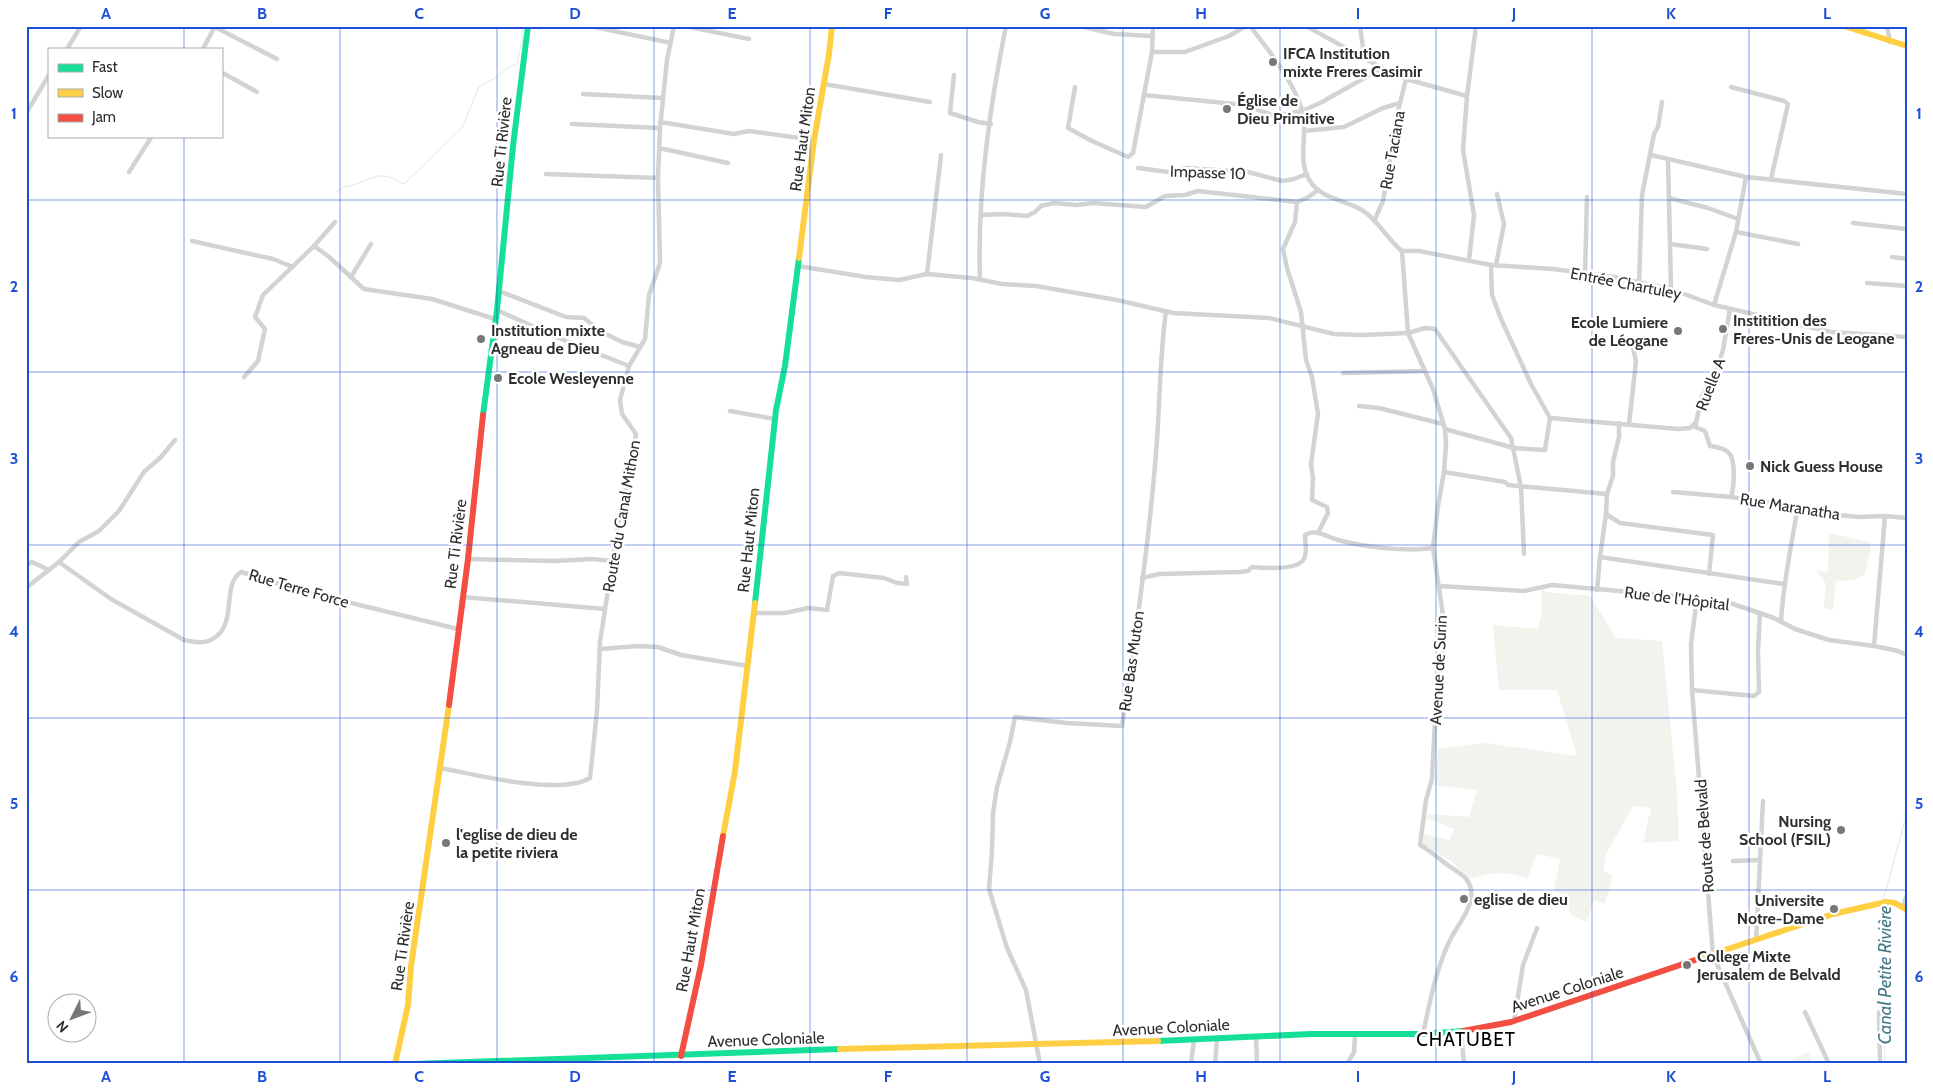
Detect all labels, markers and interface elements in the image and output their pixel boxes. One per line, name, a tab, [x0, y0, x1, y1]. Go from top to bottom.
text: A	[101, 4, 111, 23]
text: B	[257, 4, 267, 23]
text: C	[414, 4, 424, 23]
text: D	[569, 4, 581, 23]
text: E	[727, 4, 737, 23]
text: F	[884, 4, 893, 23]
text: G	[1040, 4, 1050, 23]
text: H	[1195, 4, 1207, 23]
text: I	[1356, 4, 1360, 23]
text: J	[1511, 4, 1516, 23]
text: K	[1666, 4, 1676, 23]
text: L	[1823, 4, 1831, 23]
place label: IFCA Institution mixte Freres Casimir	[1283, 44, 1423, 81]
legend	[48, 48, 222, 138]
marker: IFCA Institution mixte Freres Casimir	[1267, 56, 1279, 68]
text: Fast	[92, 58, 117, 76]
text: Slow	[92, 84, 123, 102]
street label: Rue Haut Miton	[786, 86, 819, 192]
place label: Église de Dieu Primitive	[1237, 91, 1335, 128]
street label: Rue Ti Rivière	[487, 96, 516, 188]
marker: Église de Dieu Primitive	[1221, 103, 1233, 115]
text: 1	[11, 104, 17, 123]
text: 1	[1916, 104, 1922, 123]
text: Jam	[91, 108, 116, 126]
street label: Rue Taciana	[1376, 109, 1409, 191]
street label: Impasse 10	[1170, 162, 1246, 183]
street label: Entrée Chartuley	[1569, 263, 1683, 304]
text: 2	[10, 277, 18, 296]
text: 2	[1915, 277, 1923, 296]
place label: Institition des Freres-Unis de Leogane	[1733, 311, 1895, 348]
place label: Ecole Lumiere de Léogane	[1571, 313, 1668, 350]
place label: Institution mixte Agneau de Dieu	[491, 321, 605, 358]
marker: Institition des Freres-Unis de Leogane	[1717, 323, 1729, 335]
marker: Ecole Lumiere de Léogane	[1672, 325, 1684, 337]
marker: Institution mixte Agneau de Dieu	[475, 333, 487, 345]
street label: Ruelle A	[1692, 355, 1729, 413]
place label: Ecole Wesleyenne	[508, 369, 634, 388]
marker: Ecole Wesleyenne	[492, 372, 504, 384]
street label: Route du Canal Mithon	[599, 439, 644, 594]
text: 3	[10, 449, 18, 468]
text: 3	[1915, 449, 1923, 468]
place label: Nick Guess House	[1760, 457, 1883, 476]
marker: Nick Guess House	[1744, 460, 1756, 472]
street label: Rue Haut Miton	[734, 487, 763, 593]
street label: Rue Maranatha	[1739, 489, 1842, 524]
street label: Rue Ti Rivière	[441, 498, 470, 590]
street label: Rue Terre Force	[247, 565, 351, 612]
street label: Rue de l'Hôpital	[1623, 583, 1731, 614]
street label: Rue Bas Muton	[1115, 610, 1148, 713]
street label: Avenue de Surin	[1426, 615, 1451, 725]
text: 4	[9, 622, 19, 641]
text: 4	[1914, 622, 1924, 641]
street label: Route de Belvald	[1691, 779, 1718, 893]
text: 5	[10, 794, 18, 813]
text: 5	[1915, 794, 1923, 813]
place label: Nursing School (FSIL)	[1739, 812, 1831, 849]
marker: Nursing School (FSIL)	[1835, 824, 1847, 836]
place label: l'eglise de dieu de la petite riviera	[456, 825, 578, 862]
marker: l'eglise de dieu de la petite riviera	[440, 837, 452, 849]
street label: Rue Haut Miton	[672, 887, 709, 994]
place label: eglise de dieu	[1474, 890, 1568, 909]
place label: Universite Notre-Dame	[1737, 891, 1824, 928]
marker: eglise de dieu	[1458, 893, 1470, 905]
street label: Rue Ti Rivière	[387, 900, 418, 992]
marker: Universite Notre-Dame	[1828, 903, 1840, 915]
water label: Canal Petite Rivière	[1874, 906, 1896, 1044]
place label: College Mixte Jerusalem de Belvald	[1696, 947, 1841, 984]
marker: College Mixte Jerusalem de Belvald	[1681, 959, 1693, 971]
street label: Avenue Coloniale	[1509, 962, 1626, 1017]
text: 6	[10, 967, 19, 986]
text: 6	[1915, 967, 1924, 986]
north arrow	[48, 992, 98, 1042]
street label: Avenue Coloniale	[1112, 1015, 1230, 1040]
text: N	[52, 1017, 72, 1036]
street label: Avenue Coloniale	[707, 1028, 825, 1051]
district label: CHATUBET	[1416, 1028, 1516, 1051]
text: A	[101, 1067, 111, 1086]
text: B	[257, 1067, 267, 1086]
text: C	[414, 1067, 424, 1086]
text: D	[569, 1067, 581, 1086]
text: E	[727, 1067, 737, 1086]
text: F	[884, 1067, 893, 1086]
text: G	[1040, 1067, 1050, 1086]
text: H	[1195, 1067, 1207, 1086]
text: I	[1356, 1067, 1360, 1086]
text: J	[1511, 1067, 1516, 1086]
text: K	[1666, 1067, 1676, 1086]
text: L	[1823, 1067, 1831, 1086]

